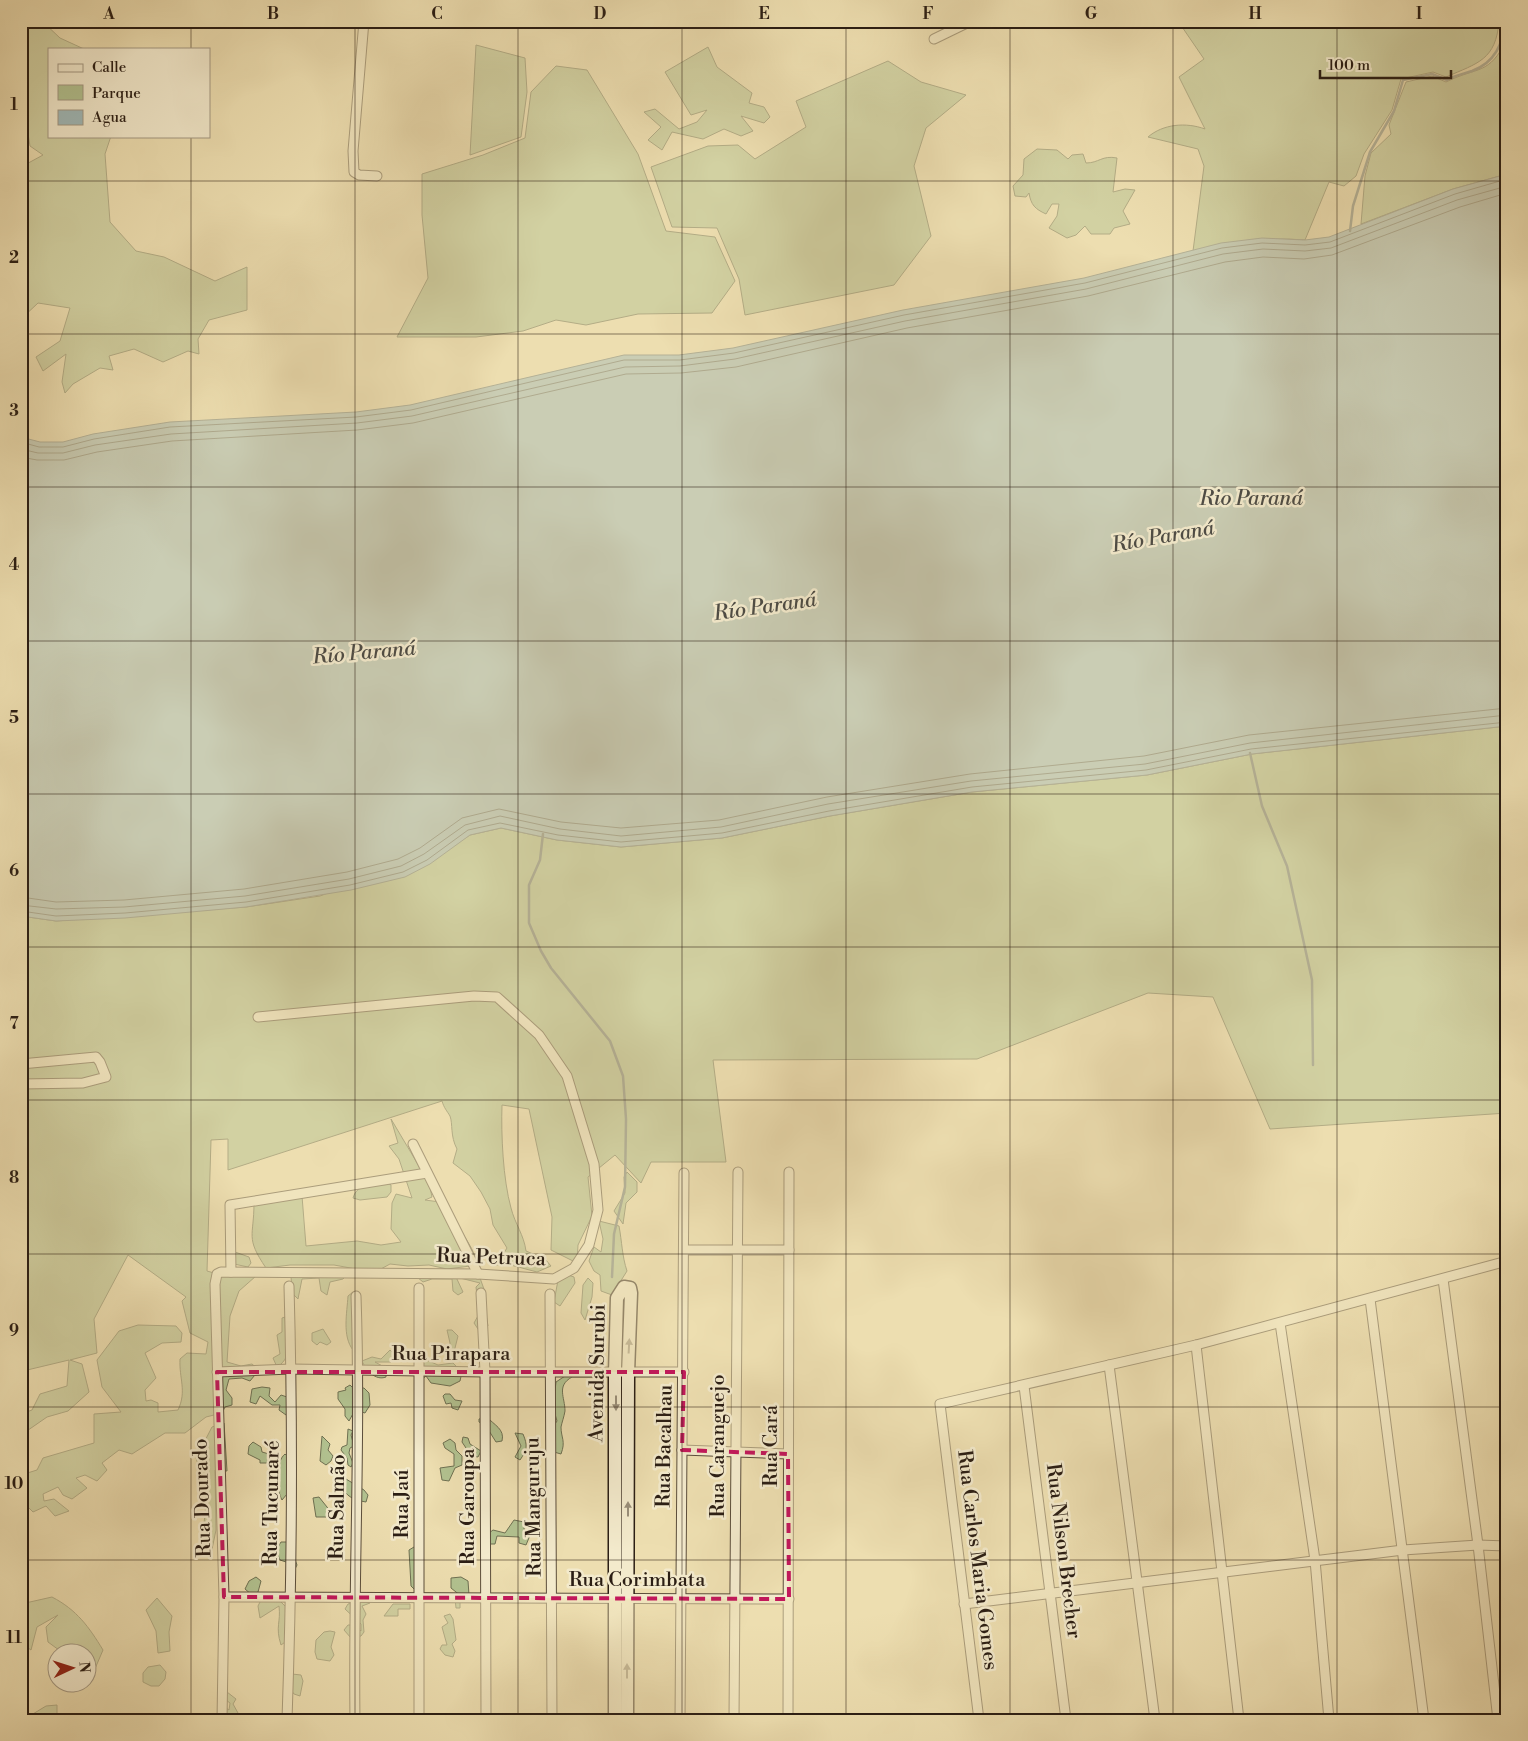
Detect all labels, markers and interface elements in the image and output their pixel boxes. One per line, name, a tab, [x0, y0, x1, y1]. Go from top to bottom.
text: A	[102, 4, 115, 24]
text: B	[267, 4, 279, 24]
text: C	[431, 4, 443, 24]
text: D	[594, 4, 607, 24]
text: E	[758, 4, 770, 24]
text: F	[922, 4, 934, 24]
text: G	[1085, 4, 1098, 24]
text: H	[1248, 4, 1262, 24]
text: I	[1416, 4, 1422, 24]
legend	[48, 48, 210, 138]
scale bar	[1320, 48, 1452, 80]
text: 100 m	[1328, 56, 1370, 75]
text: Calle	[92, 58, 126, 77]
text: Parque	[92, 84, 141, 103]
text: 1	[10, 95, 18, 115]
text: Agua	[91, 108, 127, 127]
text: 2	[9, 248, 19, 268]
text: 3	[9, 401, 19, 421]
water label: Rio Paraná	[1198, 486, 1303, 512]
water label: Río Paraná	[1109, 515, 1217, 559]
text: 4	[9, 555, 20, 575]
water label: Río Paraná	[711, 587, 818, 627]
water label: Río Paraná	[310, 636, 417, 671]
text: 5	[9, 708, 19, 728]
text: 6	[9, 861, 19, 881]
text: 7	[9, 1014, 19, 1034]
text: 8	[9, 1168, 19, 1188]
street label: Rua Petruca	[436, 1244, 547, 1272]
street label: Avenida Surubi	[584, 1303, 612, 1443]
text: 9	[9, 1321, 19, 1341]
one-way arrow	[625, 1338, 633, 1354]
street label: Rua Pirapara	[392, 1342, 511, 1367]
street label: Rua Caranguejo	[706, 1374, 731, 1518]
street label: Rua Bacalhau	[651, 1384, 679, 1508]
one-way arrow	[612, 1396, 620, 1412]
street label: Rua Cará	[759, 1404, 784, 1487]
street label: Rua Manguruju	[520, 1436, 548, 1577]
street label: Rua Dourado	[188, 1438, 218, 1558]
street label: Rua Tucunaré	[258, 1440, 286, 1566]
street label: Rua Garoupa	[456, 1448, 481, 1566]
street label: Rua Carlos Maria Gomes	[951, 1448, 1003, 1672]
street label: Rua Salmão	[325, 1454, 351, 1560]
street label: Rua Nilson Brecher	[1040, 1462, 1086, 1640]
street label: Rua Jaú	[390, 1469, 415, 1539]
text: 10	[5, 1474, 23, 1494]
one-way arrow	[624, 1500, 632, 1516]
street label: Rua Corimbata	[569, 1568, 706, 1593]
text: 11	[6, 1628, 22, 1648]
north arrow	[48, 1644, 98, 1694]
text: N	[75, 1661, 93, 1673]
one-way arrow	[623, 1663, 631, 1679]

